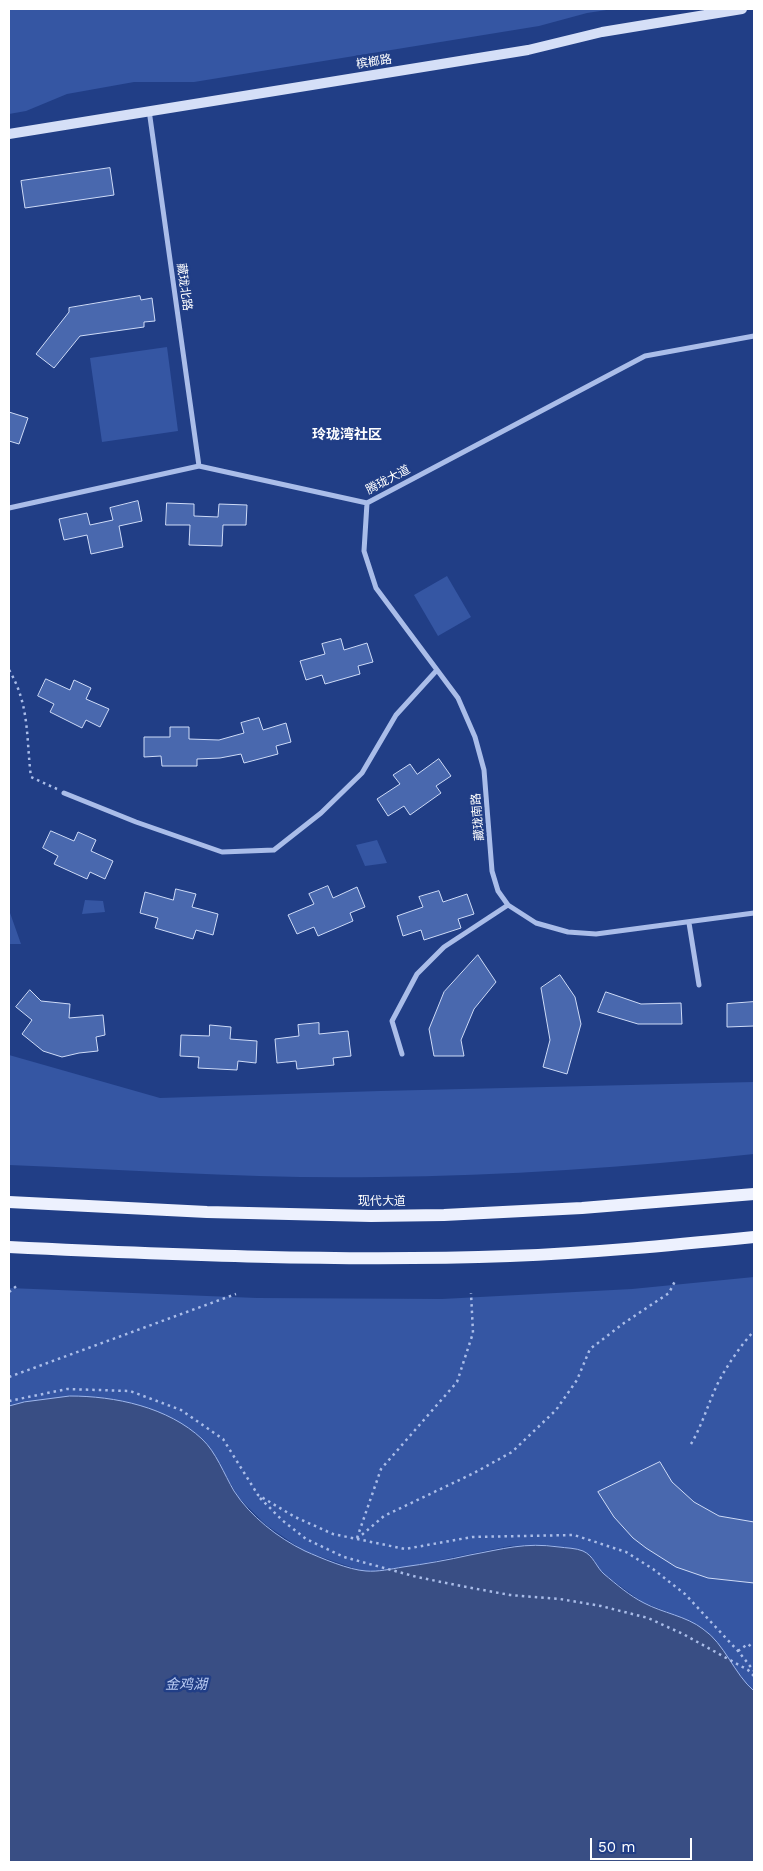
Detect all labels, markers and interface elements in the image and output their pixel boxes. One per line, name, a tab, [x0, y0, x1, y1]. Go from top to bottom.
street label: 槟榔路	[355, 52, 393, 72]
street label: 藏珑北路	[174, 262, 194, 312]
district label: 玲珑湾社区	[312, 427, 382, 443]
street label: 腾珑大道	[363, 462, 413, 498]
street label: 藏珑南路	[469, 792, 487, 842]
street label: 现代大道	[358, 1194, 406, 1208]
water label: 金鸡湖	[165, 1677, 207, 1693]
scale bar	[593, 1828, 696, 1860]
text: 50 m	[598, 1838, 635, 1856]

